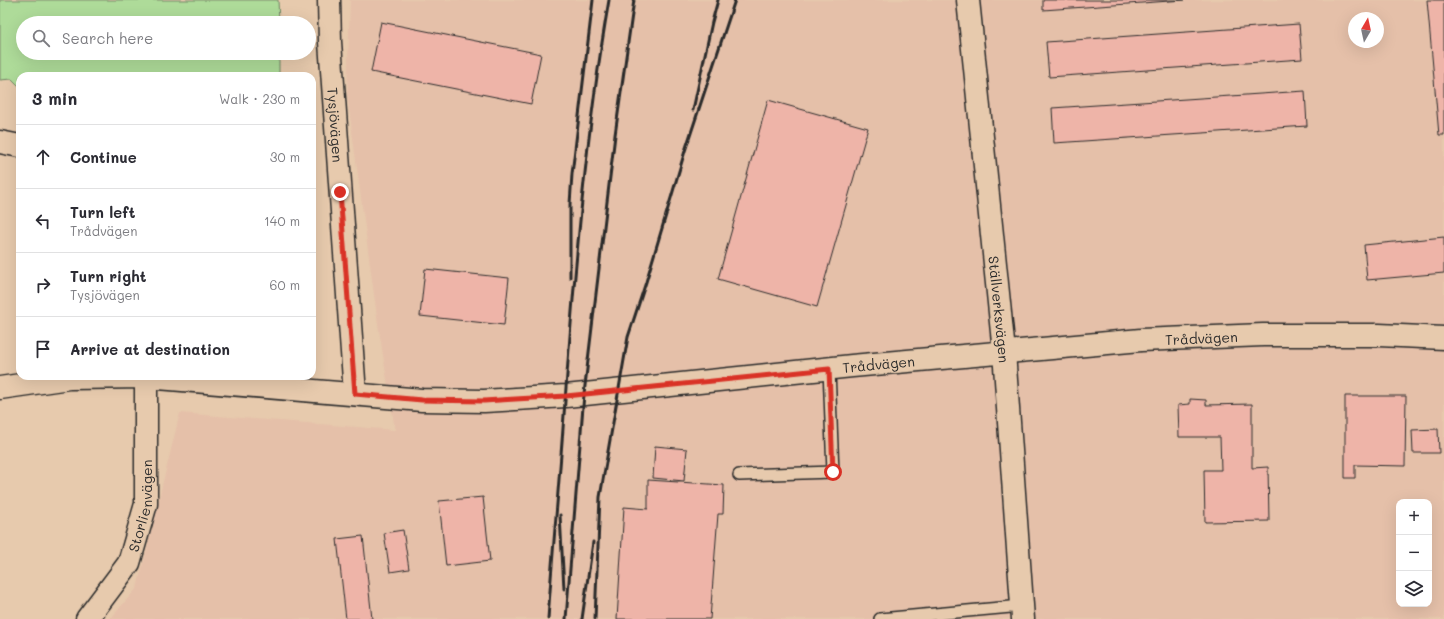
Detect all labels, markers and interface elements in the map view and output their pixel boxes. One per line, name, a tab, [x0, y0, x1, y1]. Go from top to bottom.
north arrow	[1348, 12, 1384, 48]
search box	[16, 16, 316, 60]
icon: search	[30, 27, 52, 49]
text: Search here	[62, 28, 153, 48]
text: 3 min	[32, 87, 77, 109]
street label: Tysjövägen	[324, 87, 348, 163]
text: Walk · 230 m	[219, 90, 300, 107]
icon: ahead	[32, 146, 54, 168]
text: Continue	[70, 147, 137, 167]
text: 30 m	[270, 148, 300, 165]
route end	[331, 183, 349, 201]
text: Turn left	[70, 202, 135, 222]
icon: left	[32, 210, 54, 232]
text: 140 m	[264, 212, 300, 229]
text: Trådvägen	[70, 222, 137, 239]
street label: Ställverksvägen	[985, 255, 1014, 363]
text: Turn right	[70, 266, 147, 286]
icon: right	[32, 274, 54, 296]
text: 60 m	[270, 276, 300, 293]
text: Tysjövägen	[70, 286, 140, 303]
street label: Trådvägen	[1165, 327, 1238, 349]
icon: arrive	[32, 338, 54, 360]
text: Arrive at destination	[70, 339, 230, 359]
street label: Trådvägen	[841, 351, 915, 376]
street label: Storlienvägen	[123, 459, 156, 554]
route start	[824, 463, 842, 481]
map controls	[1396, 499, 1432, 607]
button: +	[1396, 499, 1432, 535]
button: −	[1396, 535, 1432, 571]
button: layers	[1396, 571, 1432, 607]

